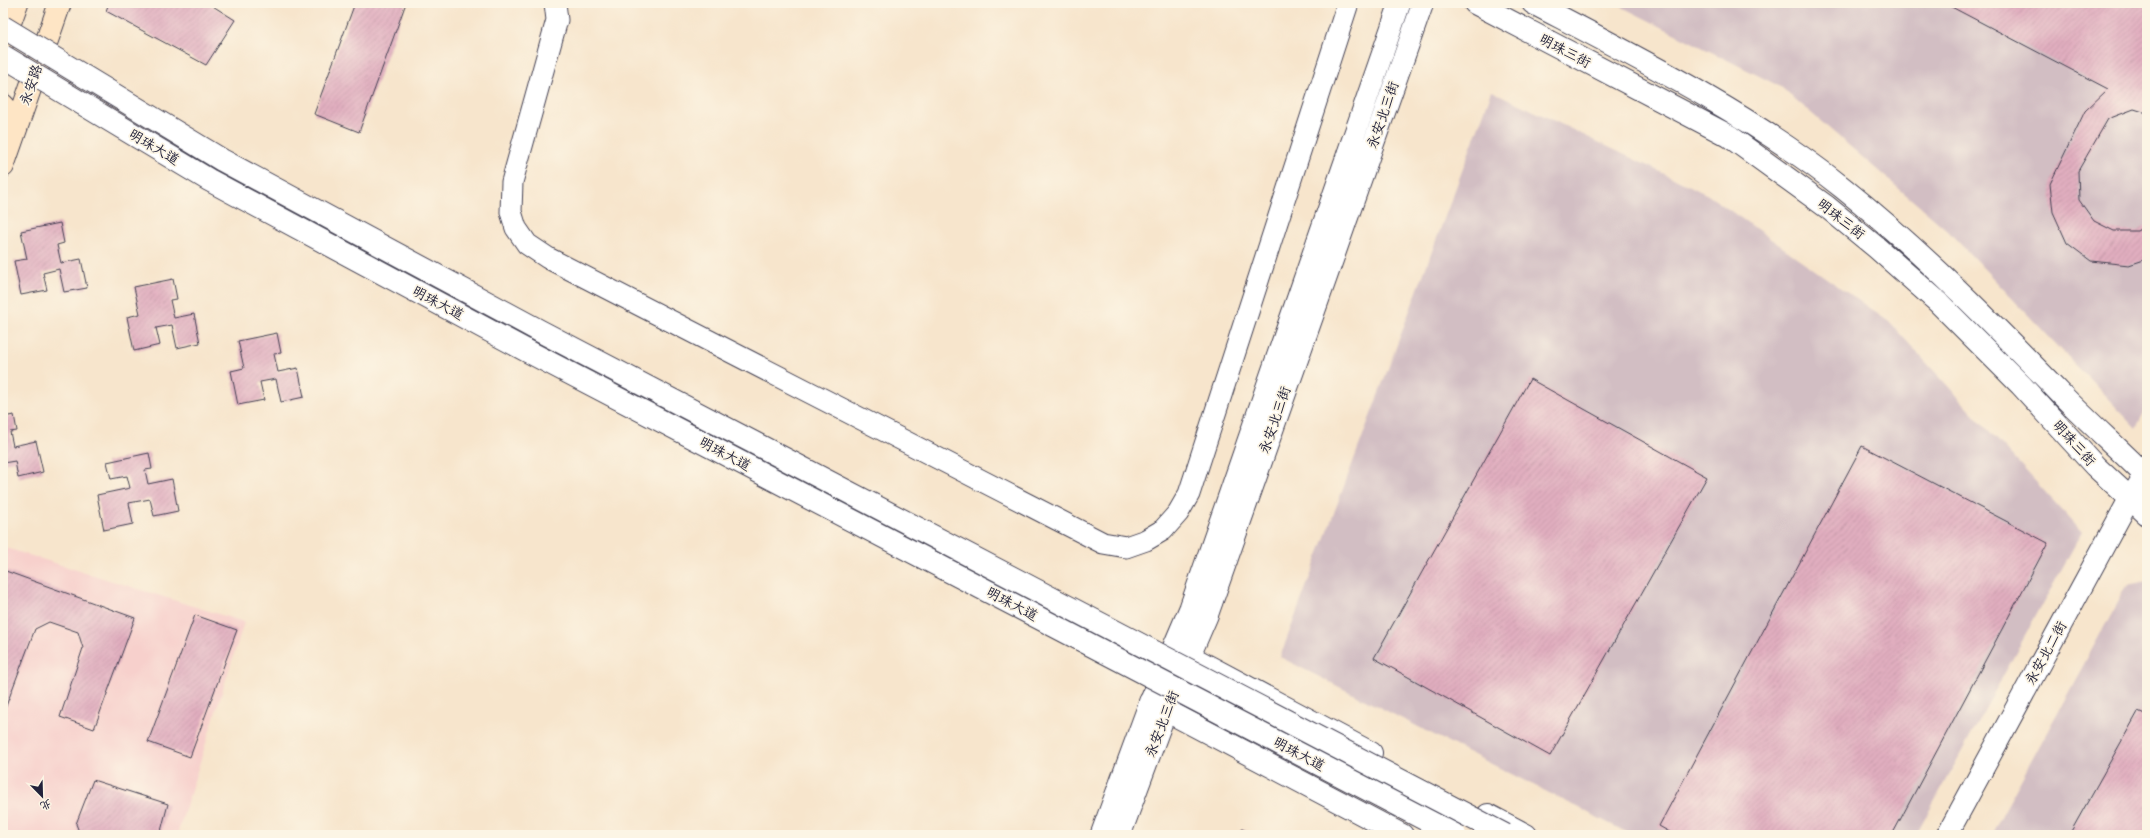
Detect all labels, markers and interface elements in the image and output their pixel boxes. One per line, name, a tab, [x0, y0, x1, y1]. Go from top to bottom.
street label: 明珠三街	[1536, 30, 1594, 72]
street label: 永安路	[16, 62, 46, 108]
street label: 永安北三街	[1364, 79, 1402, 151]
street label: 明珠大道	[126, 125, 182, 169]
street label: 明珠三街	[1814, 195, 1868, 243]
street label: 明珠大道	[409, 282, 467, 324]
street label: 永安北三街	[1256, 384, 1294, 456]
street label: 明珠三街	[2049, 417, 2099, 469]
street label: 明珠大道	[696, 433, 754, 475]
street label: 明珠大道	[983, 583, 1041, 625]
street label: 永安北二街	[2022, 618, 2070, 688]
street label: 永安北三街	[1142, 688, 1182, 760]
street label: 明珠大道	[1270, 733, 1328, 775]
north arrow	[22, 776, 62, 816]
text: 北	[38, 797, 53, 813]

